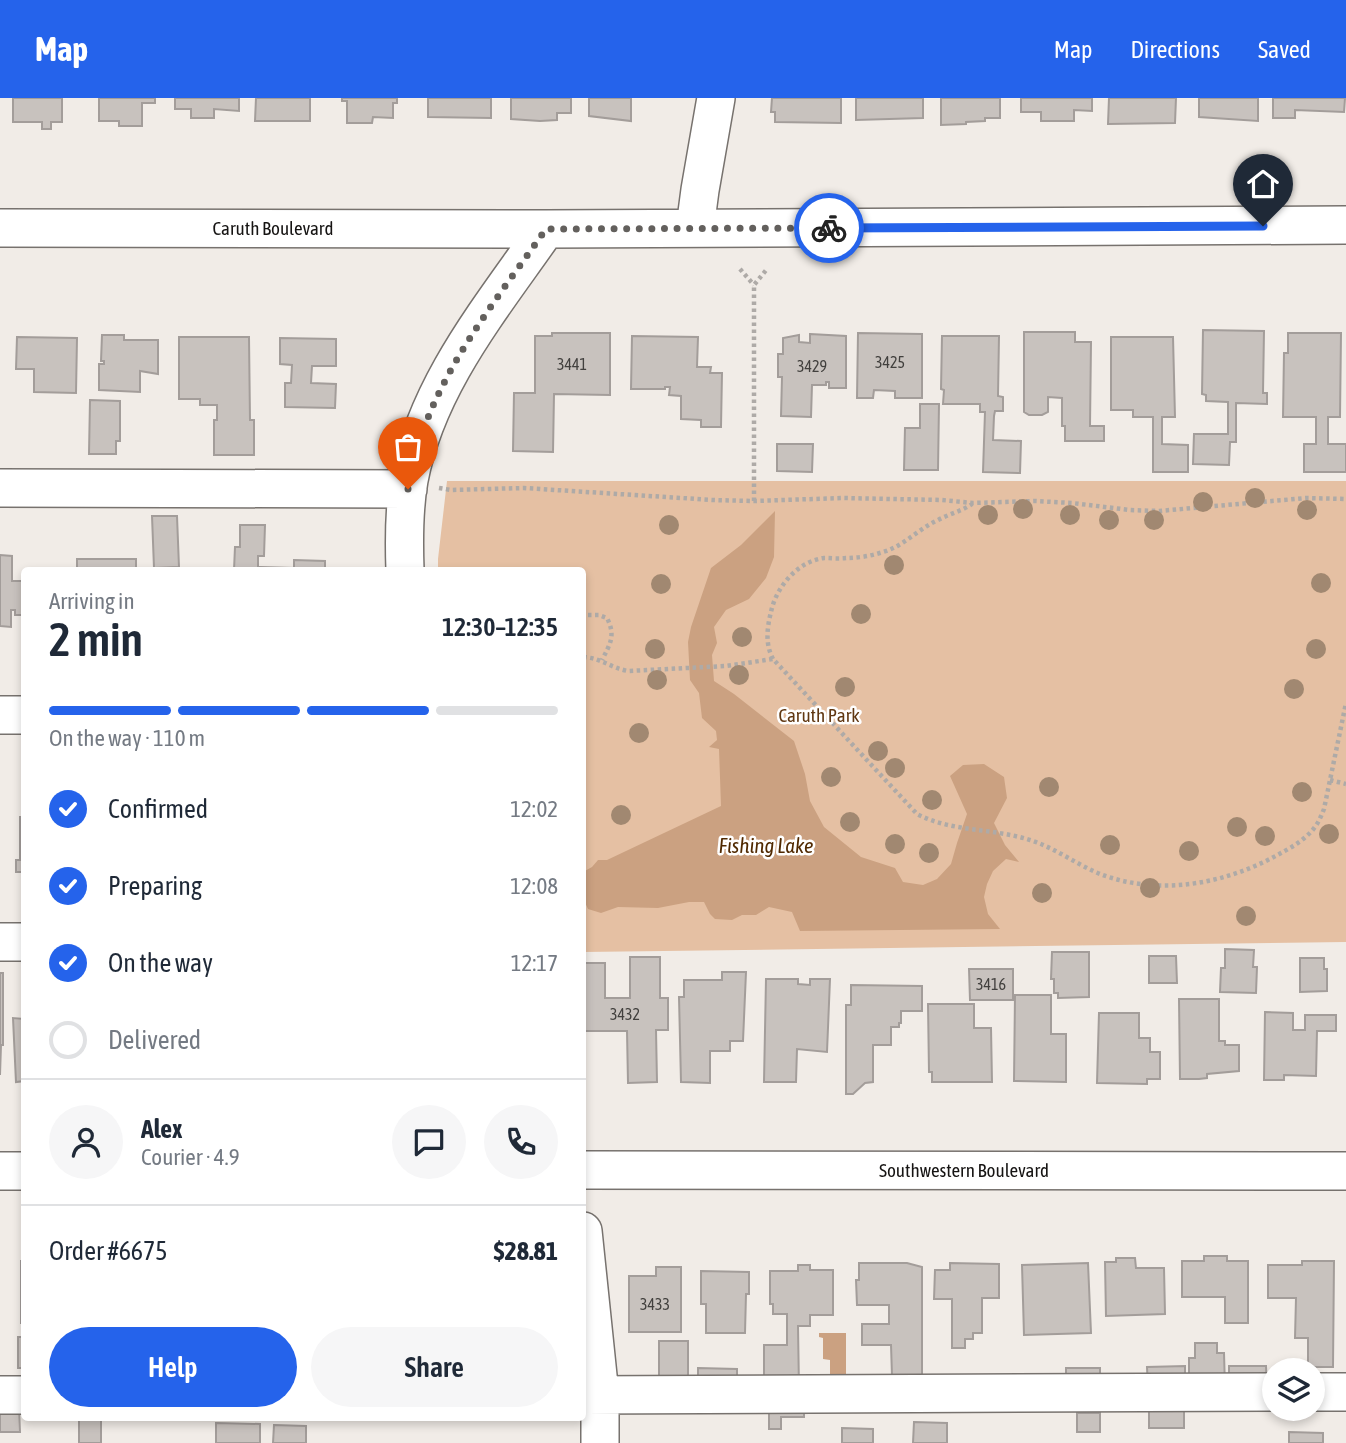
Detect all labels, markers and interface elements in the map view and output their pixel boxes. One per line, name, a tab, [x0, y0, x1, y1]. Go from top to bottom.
text: Map	[35, 30, 88, 68]
text: Map	[1054, 36, 1092, 63]
text: Directions	[1130, 36, 1220, 63]
text: Saved	[1258, 36, 1311, 63]
pin	[1233, 154, 1293, 226]
icon: home	[1244, 165, 1282, 203]
courier	[794, 193, 864, 263]
icon: bike	[810, 209, 848, 247]
street label: Caruth Boulevard	[213, 217, 333, 239]
house number: 3425	[875, 353, 905, 371]
house number: 3441	[557, 355, 587, 373]
house number: 3429	[797, 357, 827, 375]
pin	[378, 417, 438, 489]
icon: bag	[389, 428, 427, 466]
text: Arriving in	[49, 588, 135, 614]
text: 12:30–12:35	[442, 612, 558, 642]
text: 2 min	[49, 613, 143, 666]
park label: Caruth Park	[778, 704, 860, 726]
text: On the way · 110 m	[49, 725, 205, 751]
icon: check	[49, 790, 87, 828]
text: Confirmed	[108, 794, 208, 824]
text: 12:02	[510, 796, 558, 822]
water label: Fishing Lake	[719, 833, 813, 857]
icon: check	[49, 867, 87, 905]
text: Preparing	[108, 871, 202, 901]
text: 12:08	[510, 873, 558, 899]
icon: check	[49, 944, 87, 982]
text: On the way	[108, 948, 213, 978]
text: 12:17	[511, 950, 558, 976]
house number: 3416	[976, 975, 1006, 993]
house number: 3432	[610, 1005, 640, 1023]
text: Delivered	[108, 1025, 201, 1055]
button: person	[49, 1105, 123, 1179]
button: chat	[392, 1105, 466, 1179]
button: phone	[484, 1105, 558, 1179]
text: Alex	[141, 1114, 182, 1144]
text: Courier · 4.9	[141, 1144, 240, 1170]
street label: Southwestern Boulevard	[879, 1159, 1049, 1181]
text: Order #6675	[49, 1236, 168, 1266]
text: $28.81	[494, 1236, 558, 1266]
house number: 3433	[640, 1295, 670, 1313]
button: Help	[49, 1327, 297, 1407]
button: Share	[311, 1327, 558, 1407]
map controls	[1262, 1358, 1325, 1421]
button: layers	[1262, 1358, 1325, 1421]

